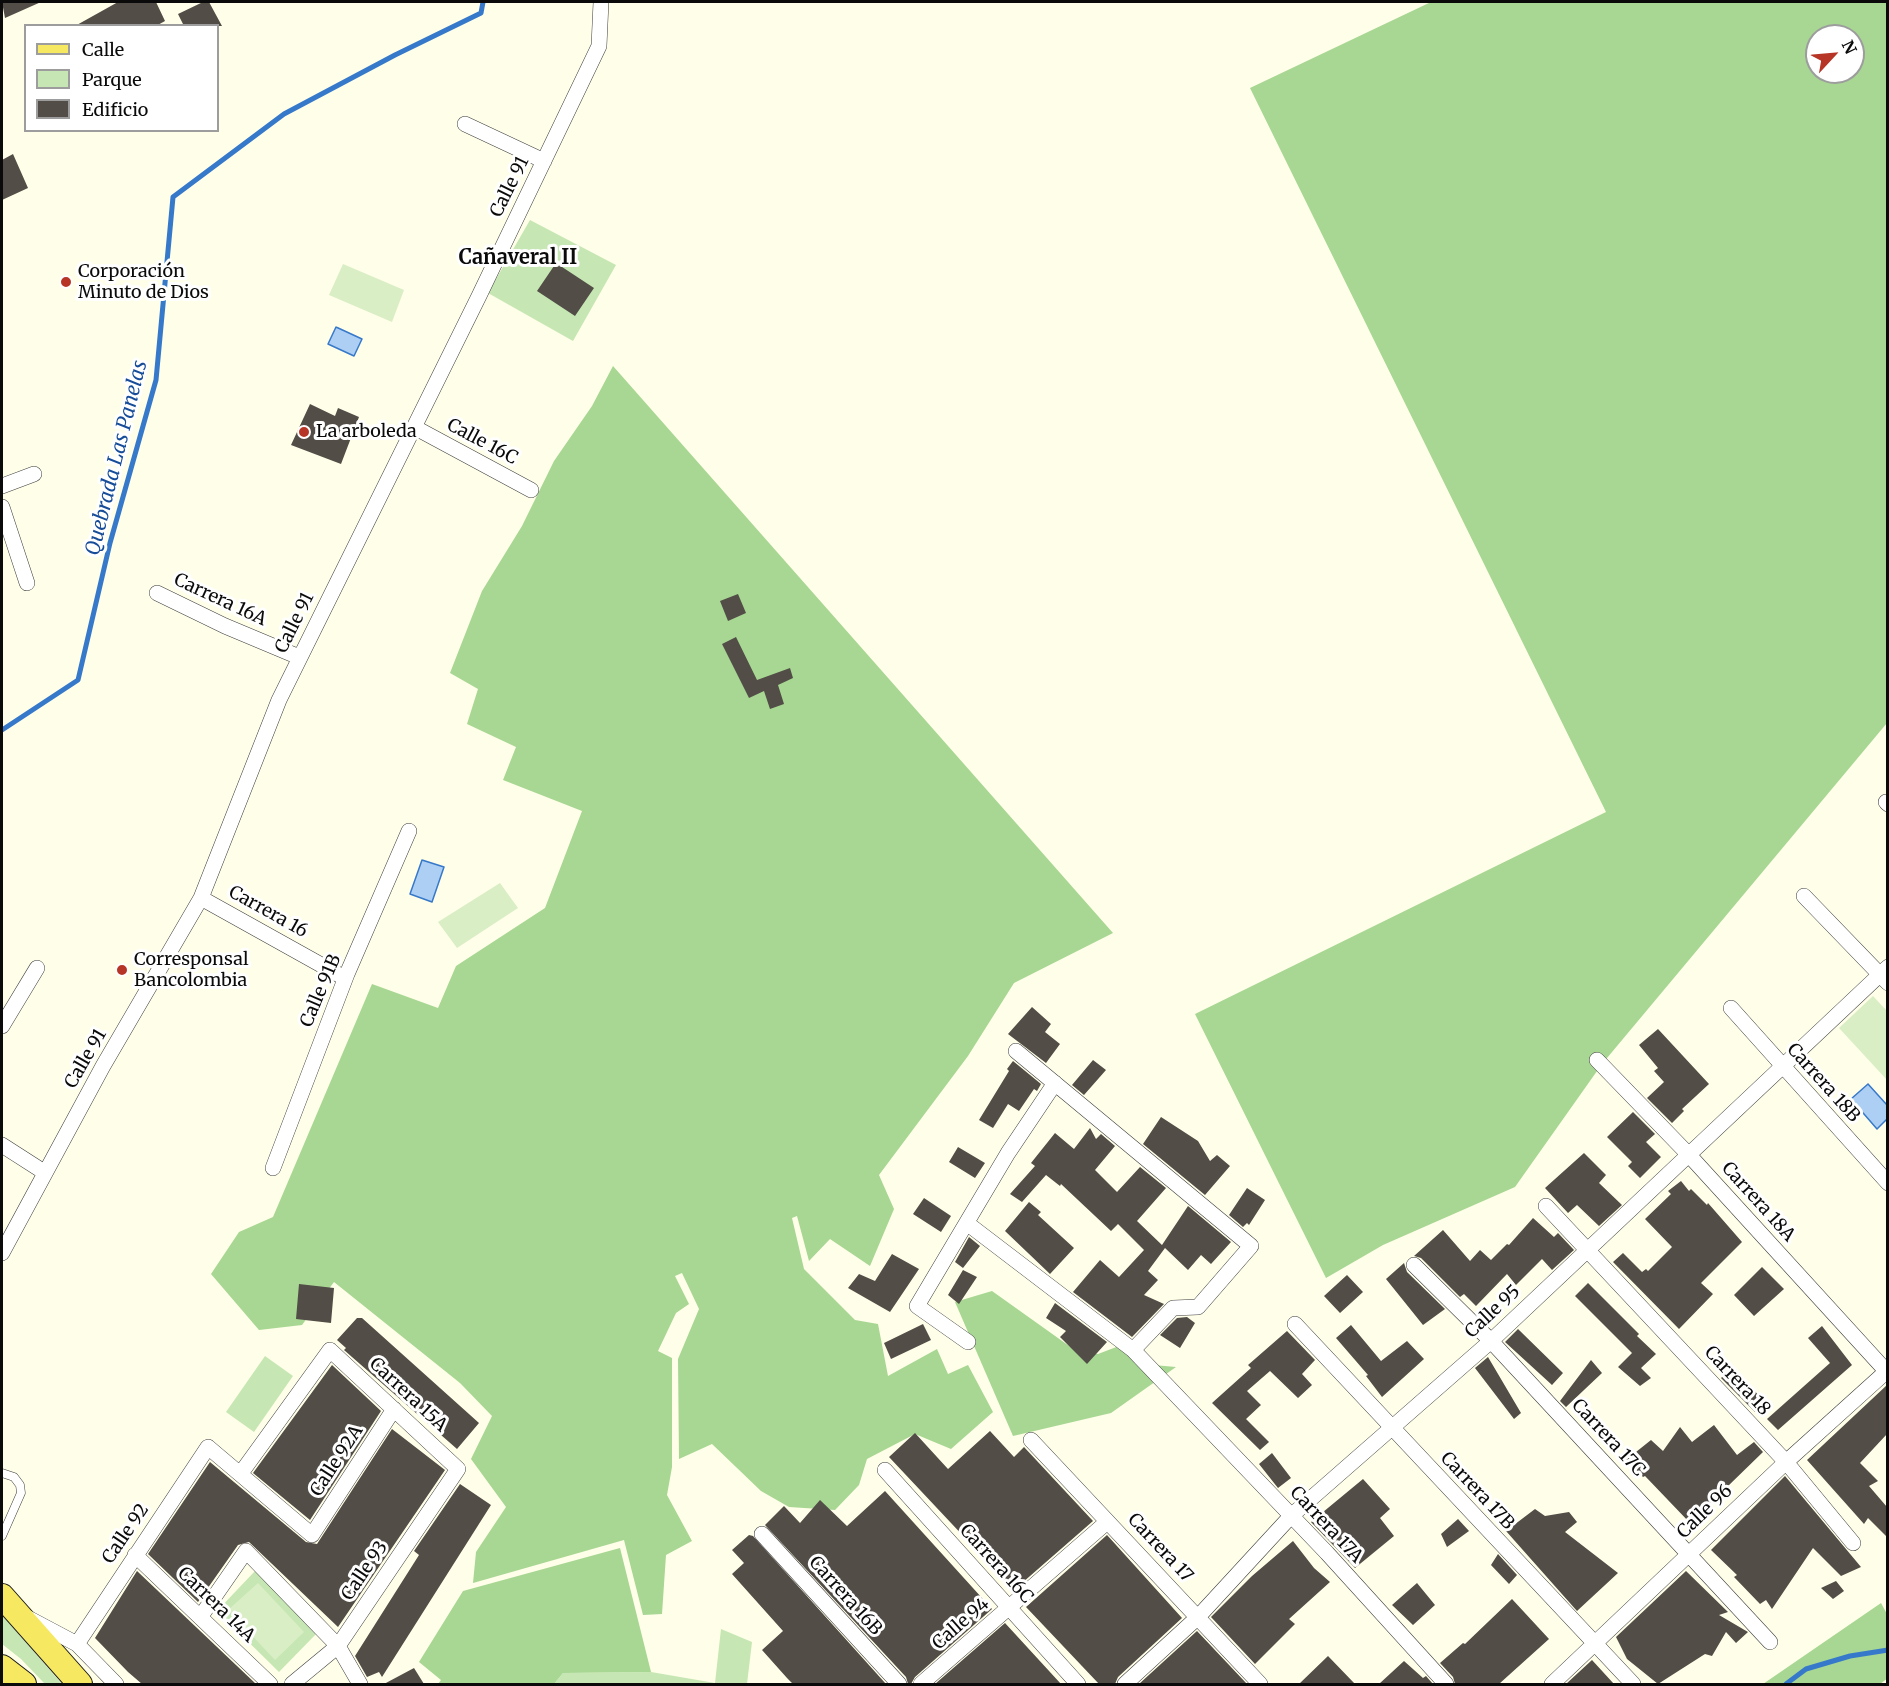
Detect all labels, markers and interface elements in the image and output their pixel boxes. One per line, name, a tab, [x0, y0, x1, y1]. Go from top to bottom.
legend	[24, 24, 219, 132]
north arrow	[1805, 24, 1865, 84]
text: N	[1838, 37, 1861, 57]
text: Calle	[82, 38, 124, 61]
text: Parque	[82, 68, 142, 91]
text: Edificio	[82, 98, 148, 121]
street label: Calle 91	[486, 153, 534, 221]
district label: Cañaveral II	[459, 246, 577, 270]
place label: Corporación Minuto de Dios	[78, 261, 209, 304]
marker: Corporación Minuto de Dios	[59, 275, 73, 289]
water label: Quebrada Las Panelas	[81, 358, 153, 558]
street label: Calle 16C	[443, 414, 521, 470]
place label: La arboleda	[316, 421, 417, 443]
marker: La arboleda	[297, 425, 311, 439]
street label: Carrera 16A	[170, 569, 270, 631]
street label: Calle 91	[271, 589, 319, 657]
street label: Carrera 16	[225, 881, 311, 943]
place label: Corresponsal Bancolombia	[134, 949, 249, 992]
street label: Calle 91B	[296, 952, 346, 1030]
marker: Corresponsal Bancolombia	[115, 963, 129, 977]
street label: Calle 91	[60, 1026, 112, 1092]
street label: Carrera 18B	[1782, 1039, 1864, 1127]
street label: Carrera 18A	[1717, 1158, 1799, 1246]
street label: Calle 95	[1461, 1281, 1525, 1343]
street label: Carrera 18	[1699, 1342, 1775, 1420]
street label: Carrera 15A	[365, 1353, 451, 1437]
street label: Carrera 17C	[1567, 1395, 1649, 1481]
street label: Calle 92A	[306, 1421, 368, 1501]
street label: Carrera 17B	[1436, 1448, 1518, 1534]
street label: Calle 96	[1673, 1481, 1737, 1543]
street label: Carrera 17A	[1285, 1482, 1367, 1568]
street label: Calle 92	[98, 1500, 154, 1568]
street label: Carrera 17	[1123, 1509, 1197, 1587]
street label: Carrera 16C	[955, 1520, 1037, 1608]
street label: Calle 93	[337, 1537, 393, 1605]
street label: Carrera 16B	[804, 1552, 886, 1640]
street label: Carrera 14A	[173, 1563, 259, 1647]
street label: Calle 94	[928, 1594, 994, 1654]

